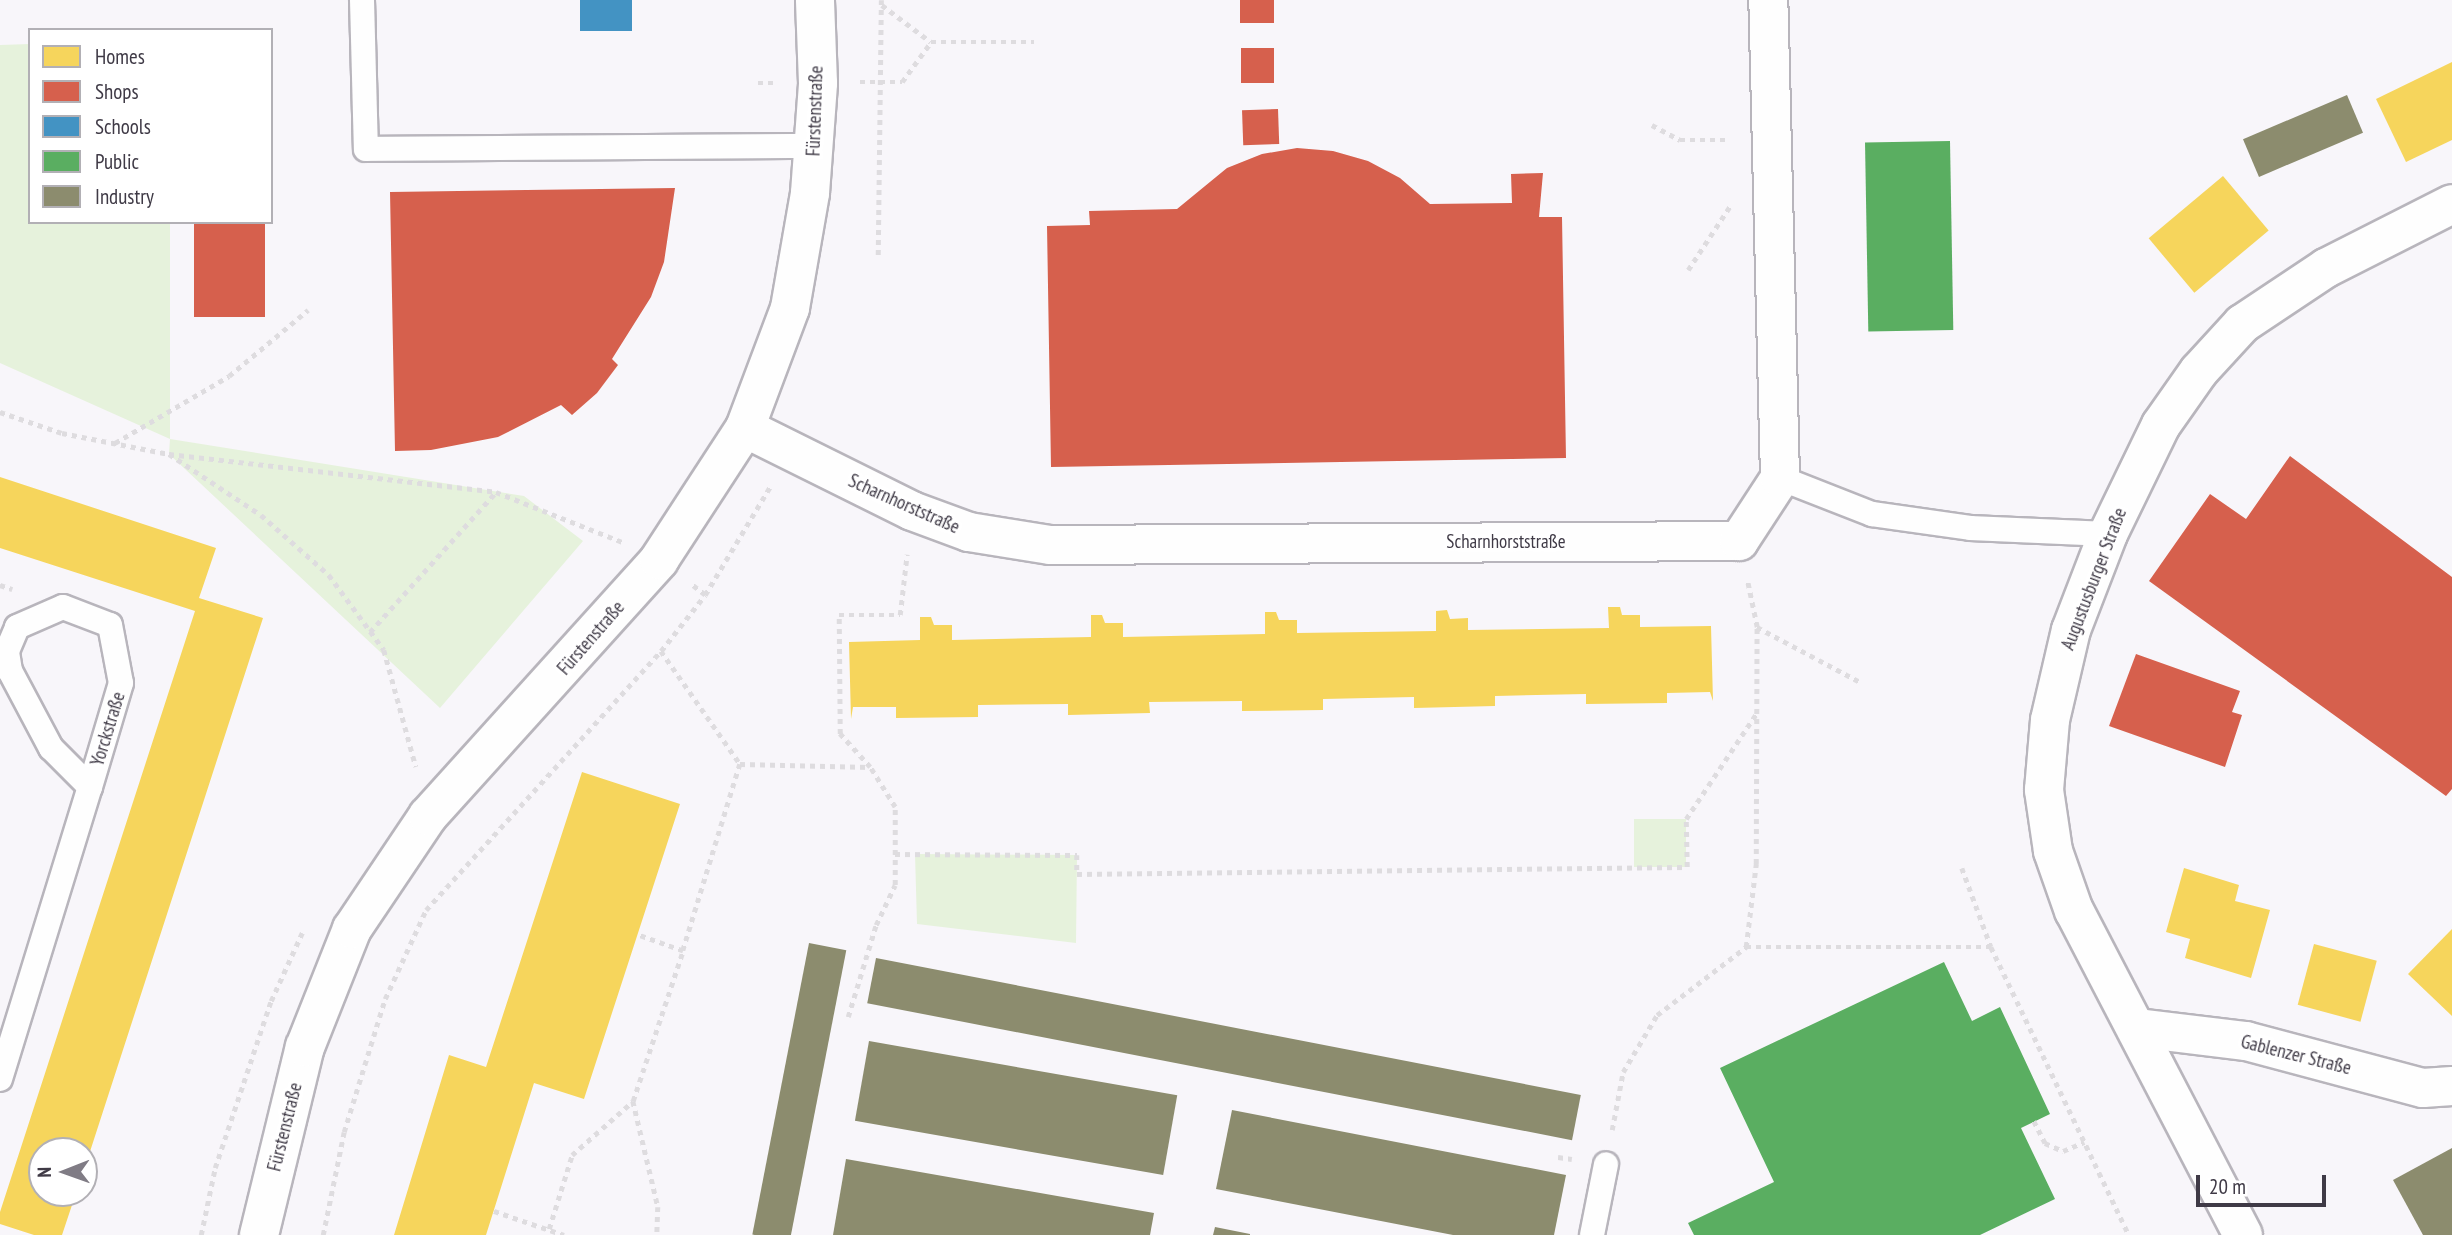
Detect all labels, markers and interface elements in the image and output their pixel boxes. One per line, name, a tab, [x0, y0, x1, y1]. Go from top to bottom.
legend	[28, 28, 273, 224]
text: Homes	[95, 43, 145, 70]
street label: Fürstenstraße	[802, 65, 828, 157]
text: Shops	[95, 78, 139, 105]
text: Schools	[95, 113, 151, 140]
text: Public	[95, 148, 139, 175]
text: Industry	[95, 183, 154, 210]
street label: Scharnhorststraße	[845, 469, 963, 539]
street label: Augustusburger Straße	[2056, 505, 2132, 653]
street label: Scharnhorststraße	[1446, 531, 1566, 553]
street label: Fürstenstraße	[553, 596, 629, 680]
street label: Yorckstraße	[86, 689, 130, 769]
street label: Gablenzer Straße	[2239, 1030, 2353, 1080]
street label: Fürstenstraße	[263, 1080, 307, 1174]
north arrow	[28, 1137, 98, 1207]
scale bar	[2200, 1162, 2330, 1206]
text: N	[32, 1167, 56, 1178]
text: 20 m	[2209, 1173, 2246, 1200]

